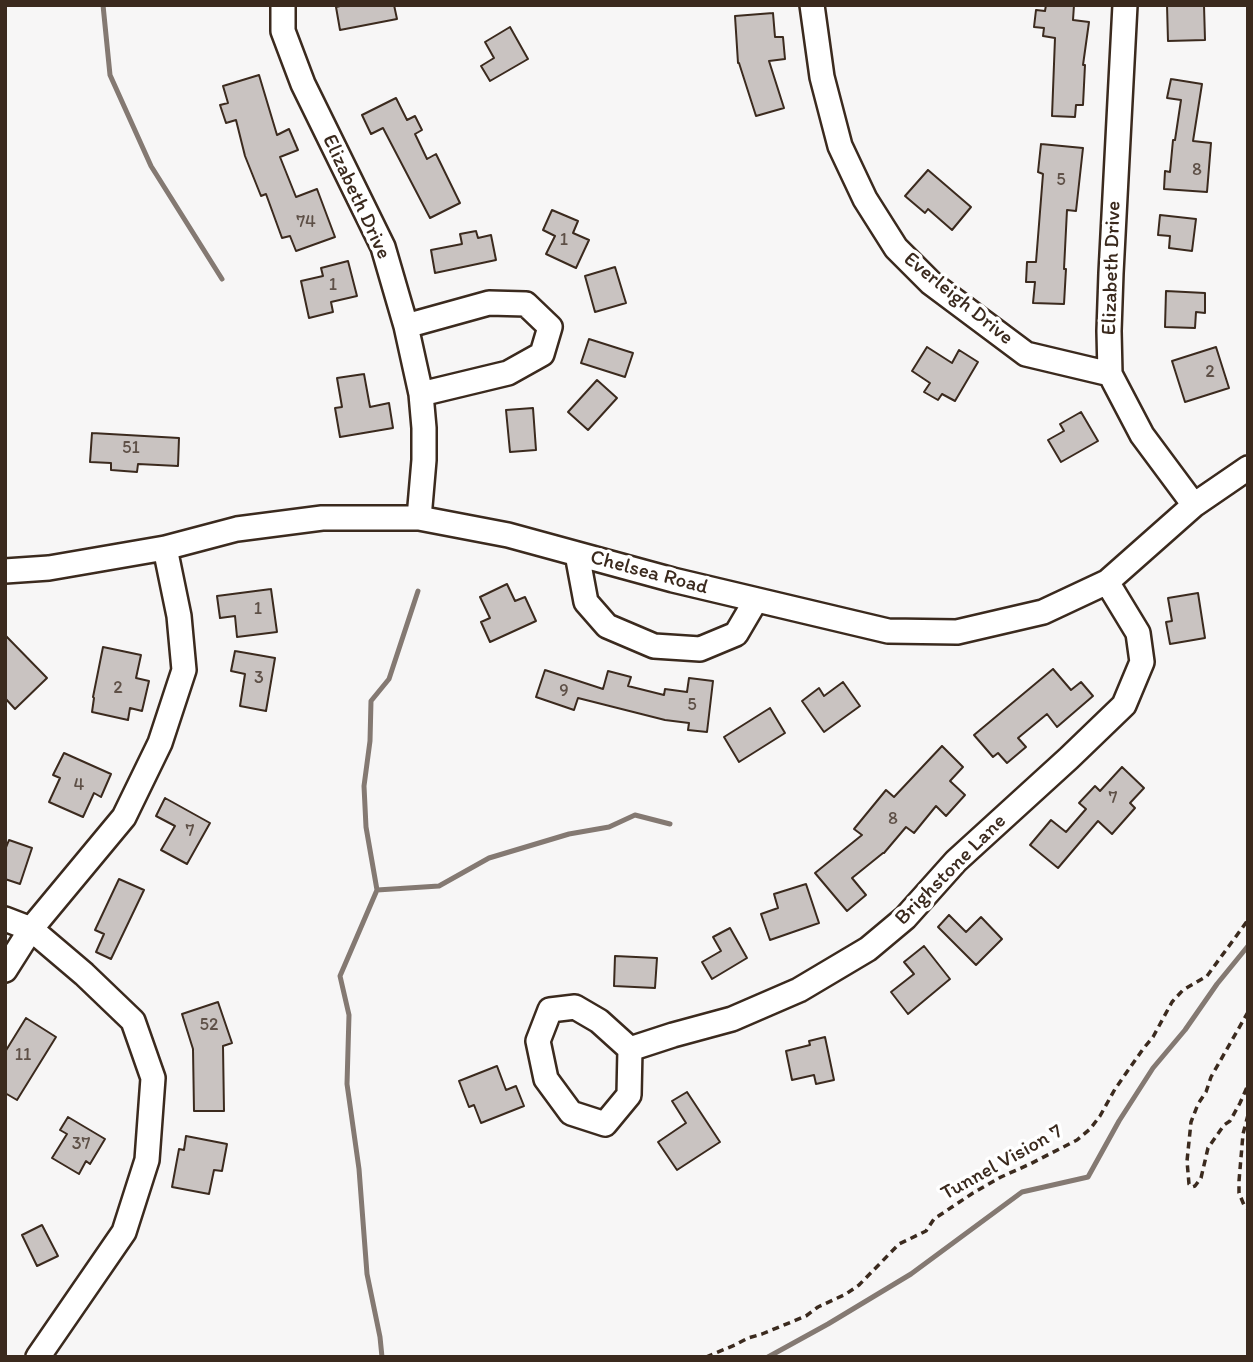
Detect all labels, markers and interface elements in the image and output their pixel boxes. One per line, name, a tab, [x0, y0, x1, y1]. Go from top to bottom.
street label: Elizabeth Drive	[316, 131, 396, 263]
house number: 8	[1192, 159, 1202, 181]
house number: 5	[1056, 169, 1066, 191]
street label: Elizabeth Drive	[1097, 200, 1127, 336]
house number: 74	[296, 211, 316, 233]
house number: 1	[560, 229, 568, 251]
street label: Everleigh Drive	[898, 247, 1018, 351]
house number: 1	[329, 274, 337, 296]
house number: 2	[1205, 361, 1215, 383]
house number: 51	[122, 437, 140, 459]
street label: Chelsea Road	[587, 545, 711, 601]
house number: 1	[254, 598, 262, 620]
house number: 3	[254, 667, 264, 689]
house number: 2	[113, 677, 123, 699]
house number: 9	[559, 680, 569, 702]
house number: 5	[687, 694, 697, 716]
house number: 4	[74, 774, 84, 796]
house number: 7	[1109, 787, 1117, 809]
house number: 8	[888, 808, 898, 830]
street label: Brighstone Lane	[890, 809, 1012, 931]
house number: 7	[186, 820, 194, 842]
house number: 52	[200, 1014, 218, 1036]
house number: 11	[15, 1044, 31, 1066]
street label: Tunnel Vision 7	[937, 1119, 1067, 1207]
house number: 37	[72, 1133, 90, 1155]

